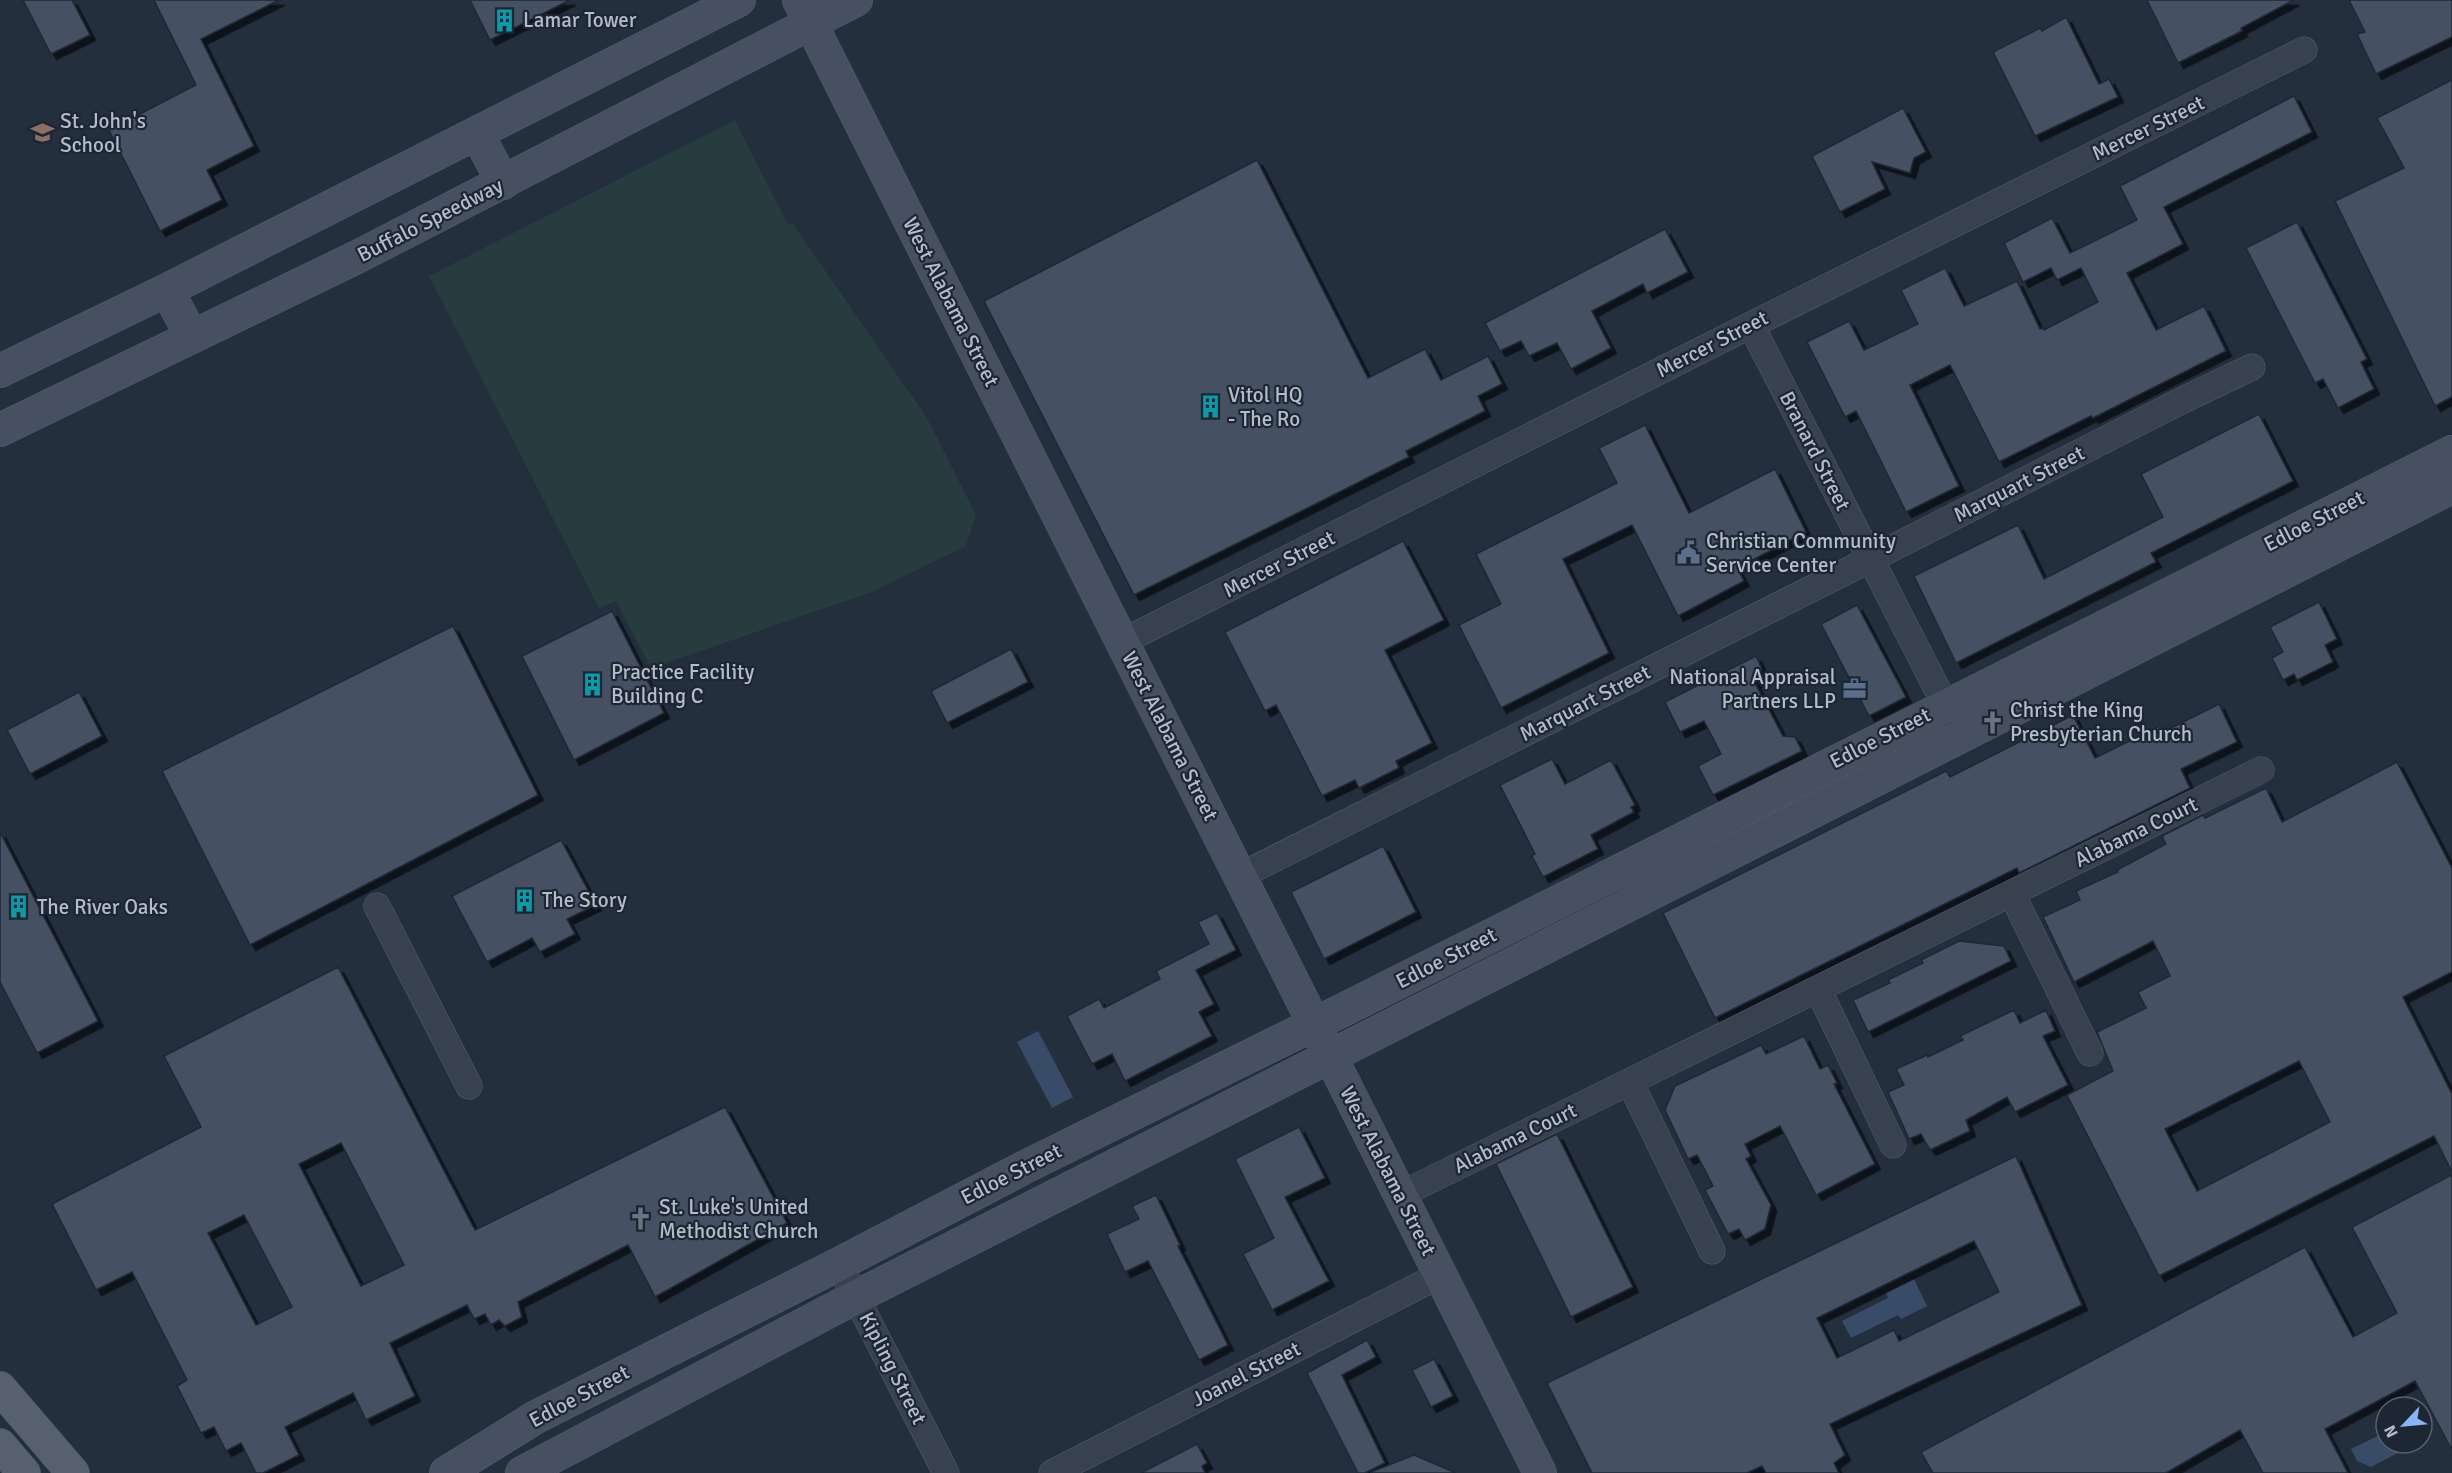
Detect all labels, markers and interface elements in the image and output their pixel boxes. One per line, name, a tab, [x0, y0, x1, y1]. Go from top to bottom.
building icon: Lamar Tower	[492, 7, 518, 33]
place label: Lamar Tower	[523, 7, 637, 33]
street label: Mercer Street	[2087, 90, 2209, 166]
place label: St. John's School	[60, 108, 146, 158]
school or university icon: St. John's School	[29, 120, 55, 146]
street label: Buffalo Speedway	[353, 172, 507, 268]
street label: West Alabama Street	[897, 213, 1005, 391]
street label: Mercer Street	[1652, 305, 1772, 383]
place label: Vitol HQ - The Ro	[1228, 382, 1302, 432]
street label: Branard Street	[1774, 387, 1856, 515]
building icon: Vitol HQ - The Ro	[1197, 394, 1223, 420]
street label: Marquart Street	[1949, 440, 2089, 528]
street label: Edloe Street	[2259, 485, 2369, 557]
street label: Mercer Street	[1219, 525, 1339, 603]
place label: Christian Community Service Center	[1706, 528, 1896, 578]
public building icon: Christian Community Service Center	[1675, 540, 1701, 566]
street label: West Alabama Street	[1116, 647, 1224, 825]
place label: Practice Facility Building C	[611, 659, 754, 709]
street label: Marquart Street	[1515, 659, 1655, 747]
place label: National Appraisal Partners LLP	[1669, 664, 1836, 714]
building icon: Practice Facility Building C	[580, 671, 606, 697]
office icon: National Appraisal Partners LLP	[1841, 676, 1867, 702]
place label: Christ the King Presbyterian Church	[2010, 697, 2192, 747]
street label: Edloe Street	[1825, 702, 1935, 774]
church icon: Christ the King Presbyterian Church	[1979, 709, 2005, 735]
street label: Alabama Court	[2070, 791, 2202, 873]
building icon: The Story	[511, 887, 537, 913]
place label: The Story	[542, 887, 627, 913]
building icon: The River Oaks	[6, 894, 32, 920]
place label: The River Oaks	[37, 894, 168, 920]
street label: Edloe Street	[1391, 922, 1501, 994]
street label: West Alabama Street	[1334, 1082, 1442, 1260]
street label: Alabama Court	[1449, 1097, 1581, 1179]
street label: Edloe Street	[956, 1138, 1066, 1210]
place label: St. Luke's United Methodist Church	[659, 1194, 818, 1244]
church icon: St. Luke's United Methodist Church	[628, 1206, 654, 1232]
street label: Kipling Street	[854, 1307, 932, 1429]
street label: Joanel Street	[1187, 1336, 1305, 1412]
street label: Edloe Street	[525, 1359, 633, 1433]
north arrow	[2374, 1395, 2434, 1455]
text: N	[2380, 1422, 2403, 1441]

